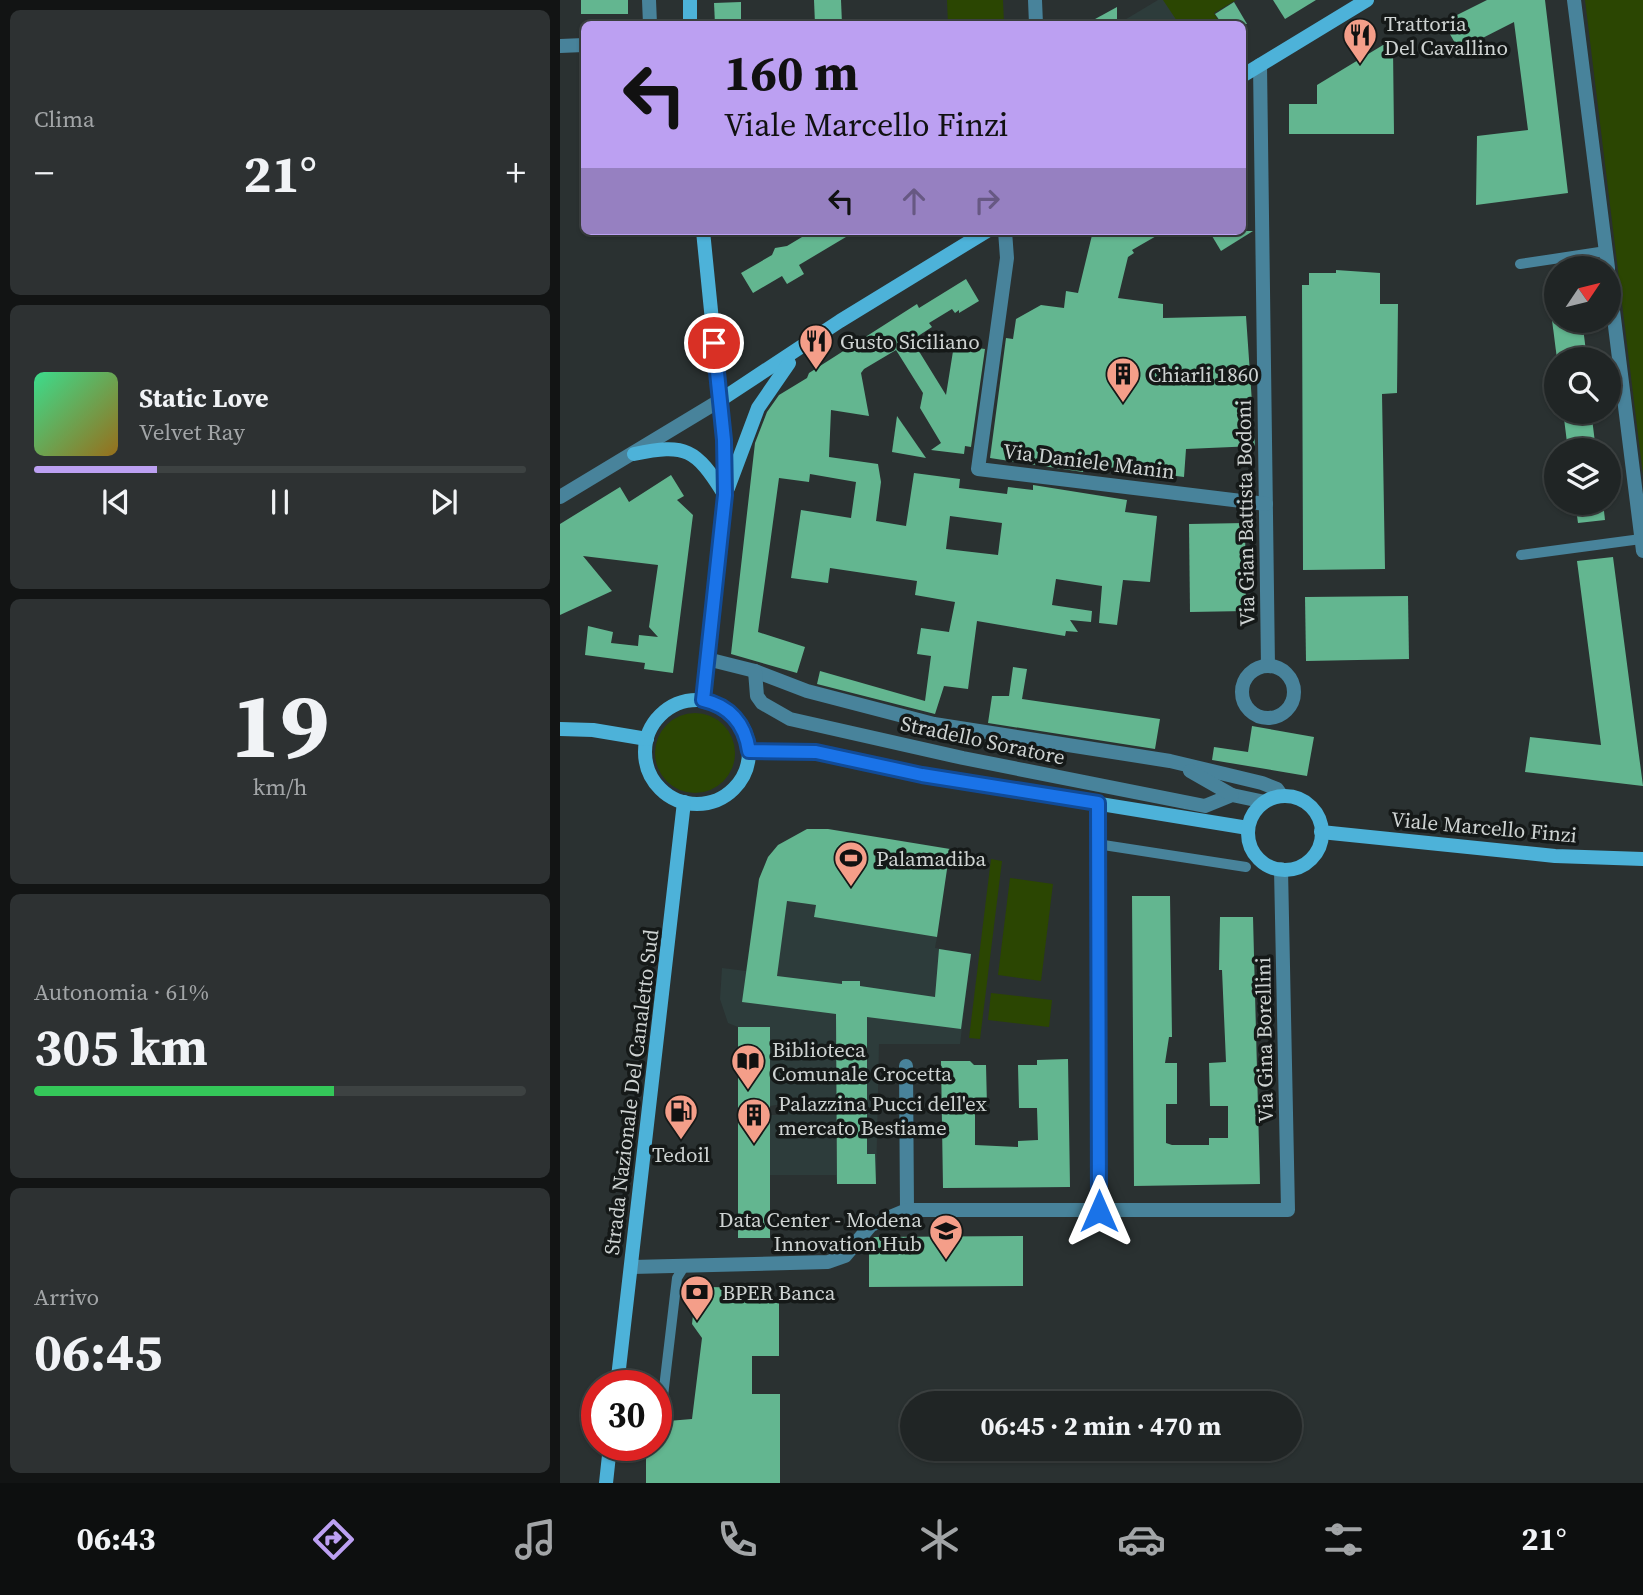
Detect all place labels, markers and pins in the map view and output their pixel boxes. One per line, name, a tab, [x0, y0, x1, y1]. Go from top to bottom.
place label: Trattoria Del Cavallino	[1384, 9, 1508, 62]
restaurant icon: Trattoria Del Cavallino	[1341, 16, 1379, 65]
pin	[684, 313, 744, 373]
restaurant icon: Gusto Siciliano	[797, 322, 835, 371]
place label: Gusto Siciliano	[840, 327, 980, 356]
building icon: Chiarli 1860	[1104, 355, 1142, 404]
place label: Chiarli 1860	[1148, 360, 1259, 389]
sports icon: Palamadiba	[832, 839, 870, 888]
place label: Palamadiba	[876, 844, 987, 873]
place label: Biblioteca Comunale Crocetta	[772, 1035, 952, 1088]
library icon: Biblioteca Comunale Crocetta	[729, 1042, 767, 1091]
place label: Palazzina Pucci dell'ex mercato Bestiame	[778, 1089, 987, 1142]
fuel station icon: Tedoil	[662, 1092, 700, 1141]
building icon: Palazzina Pucci dell'ex mercato Bestiame	[735, 1096, 773, 1145]
place label: Tedoil	[652, 1140, 710, 1169]
place label: Data Center - Modena Innovation Hub	[719, 1205, 922, 1258]
school or university icon: Data Center - Modena Innovation Hub	[927, 1212, 965, 1261]
bank icon: BPER Banca	[678, 1273, 716, 1322]
place label: BPER Banca	[722, 1278, 836, 1307]

